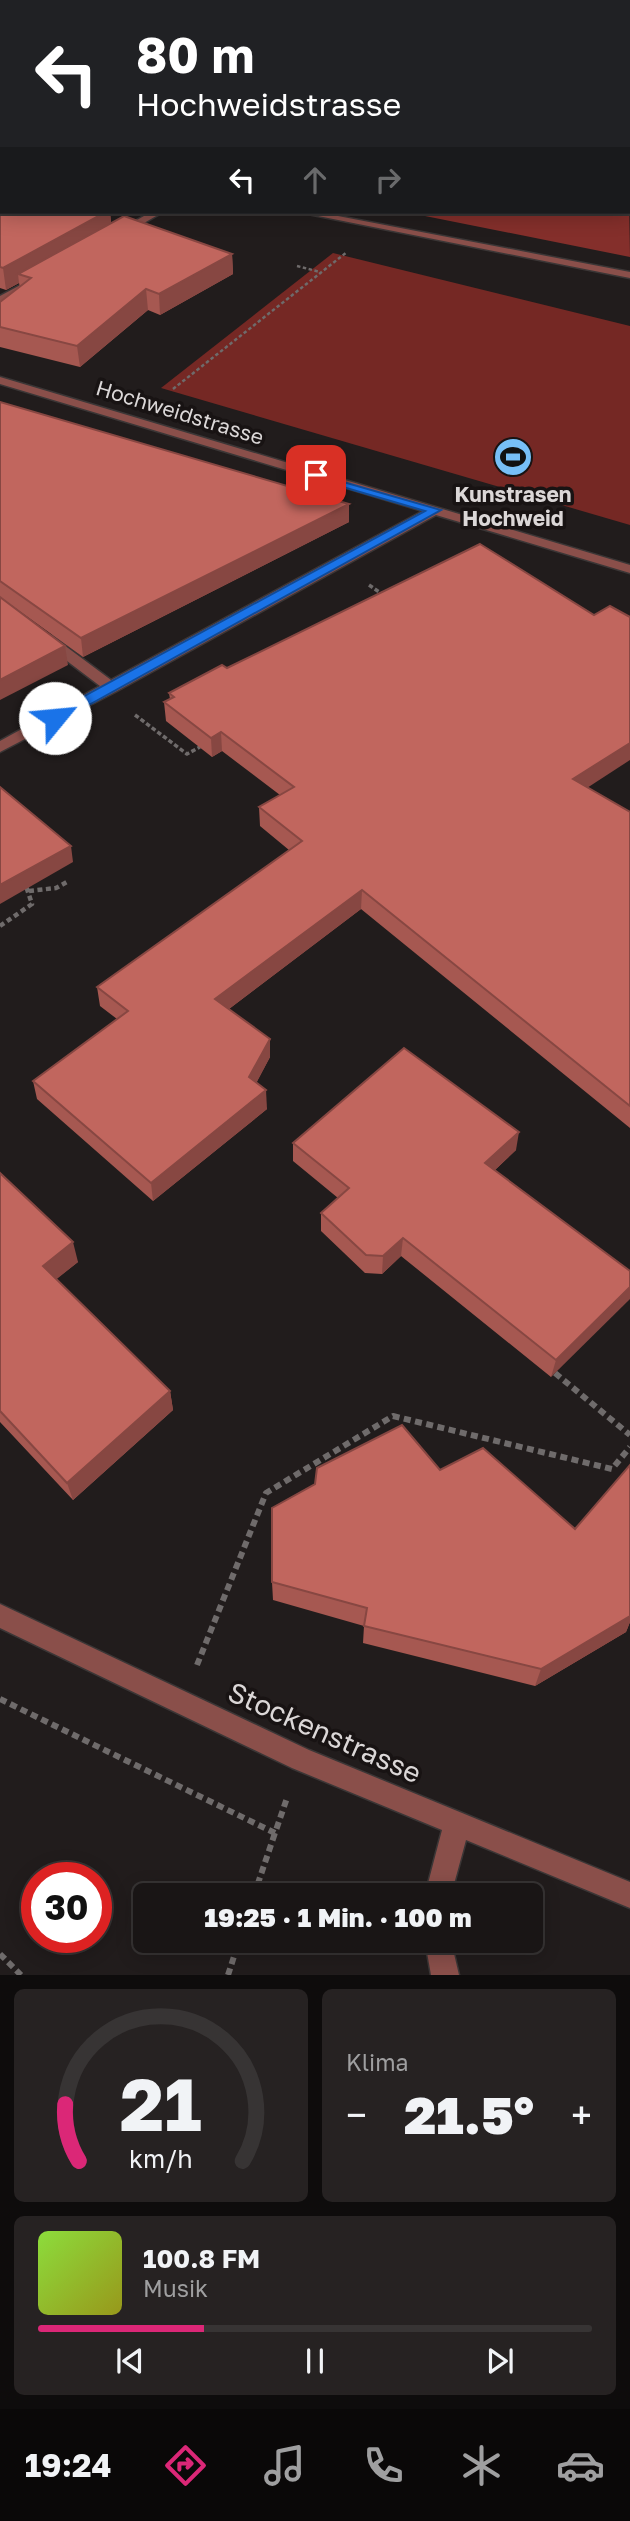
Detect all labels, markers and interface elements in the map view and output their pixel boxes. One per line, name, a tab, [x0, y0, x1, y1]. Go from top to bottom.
text: 80 m	[136, 25, 254, 84]
icon: left	[21, 28, 112, 119]
text: Hochweidstrasse	[136, 85, 401, 123]
icon: left	[223, 161, 261, 199]
icon: ahead	[296, 161, 334, 199]
icon: right	[369, 161, 407, 199]
street label: Hochweidstrasse	[93, 374, 267, 450]
sports icon: Kunstrasen Hochweid	[492, 436, 534, 478]
pin	[286, 445, 346, 505]
icon: arrive	[297, 456, 335, 494]
place label: Kunstrasen Hochweid	[454, 481, 572, 531]
position arrow	[18, 681, 92, 755]
street label: Stockenstrasse	[223, 1675, 427, 1789]
speed limit sign: 30	[21, 1862, 112, 1953]
text: 19:25 · 1 Min. · 100 m	[204, 1902, 472, 1933]
text: Klima	[346, 2048, 409, 2076]
text: 21	[120, 2061, 202, 2148]
text: 21.5°	[404, 2083, 534, 2145]
text: −	[346, 2092, 367, 2137]
text: +	[571, 2092, 592, 2137]
text: km/h	[129, 2143, 193, 2174]
text: 100.8 FM	[143, 2243, 260, 2274]
text: Musik	[143, 2274, 208, 2302]
icon: previous	[111, 2342, 149, 2380]
icon: pause	[296, 2342, 334, 2380]
icon: next	[481, 2342, 519, 2380]
icon: directions	[161, 2441, 210, 2490]
icon: music	[260, 2441, 309, 2490]
icon: phone	[359, 2441, 408, 2490]
icon: climate	[457, 2441, 506, 2490]
icon: car	[556, 2441, 605, 2490]
text: 19:24	[25, 2446, 111, 2484]

